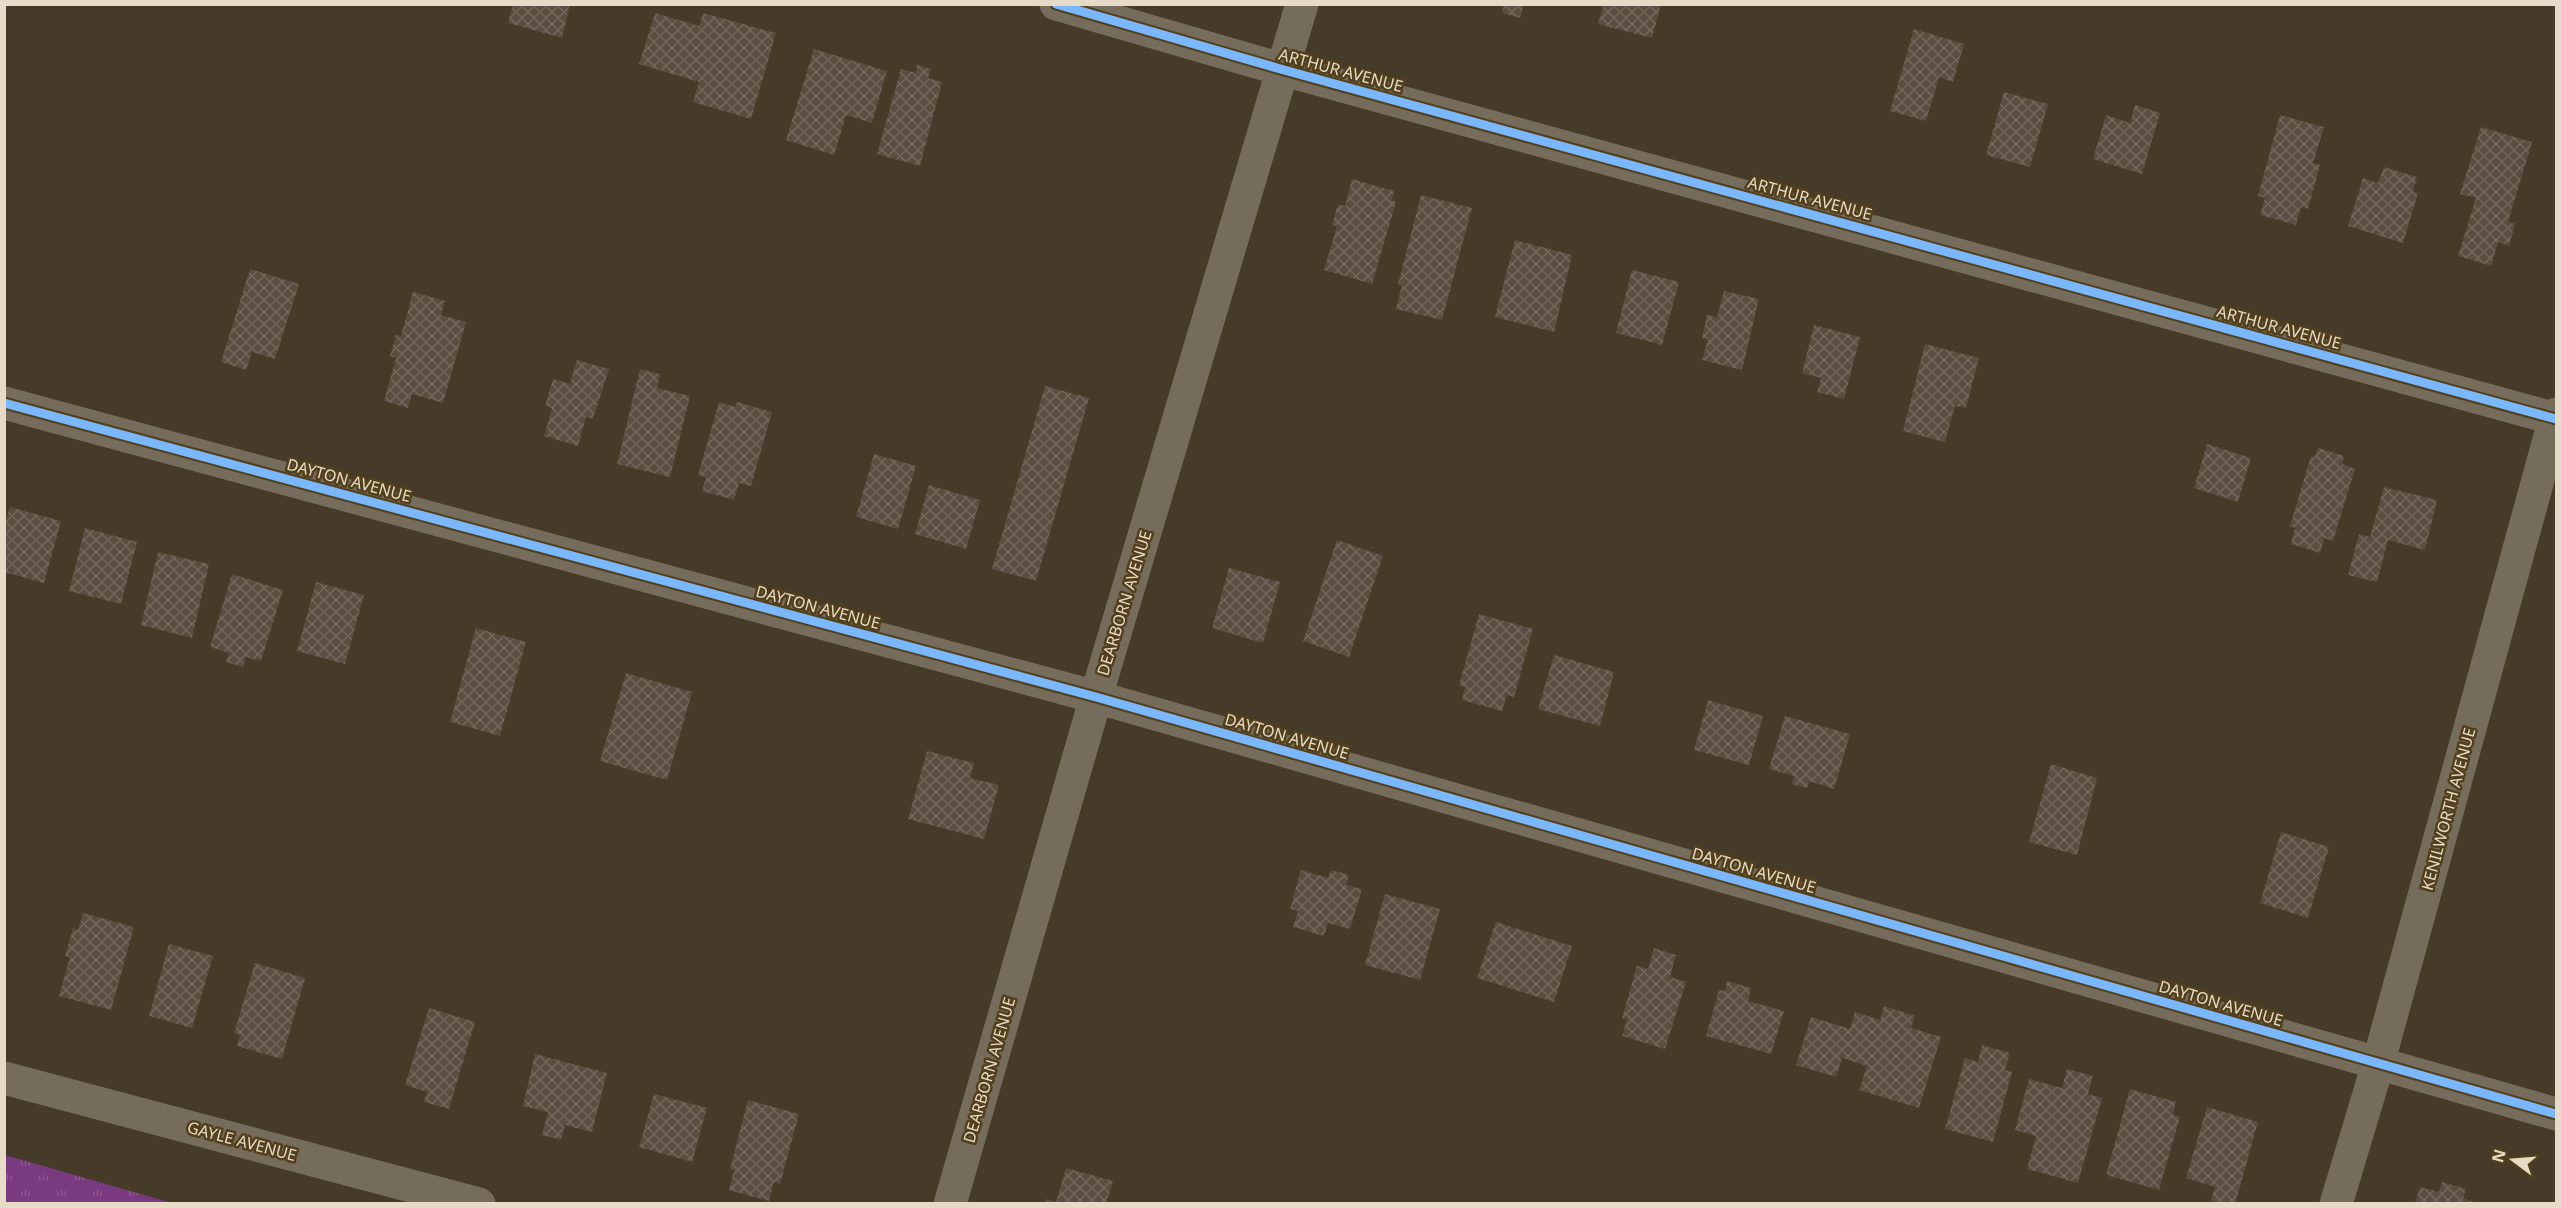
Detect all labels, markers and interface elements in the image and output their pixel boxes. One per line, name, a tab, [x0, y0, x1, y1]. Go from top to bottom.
street label: ARTHUR AVENUE	[1277, 43, 1405, 97]
street label: ARTHUR AVENUE	[1746, 171, 1874, 225]
street label: ARTHUR AVENUE	[2215, 300, 2343, 354]
street label: DAYTON AVENUE	[284, 453, 414, 507]
street label: DEARBORN AVENUE	[1091, 528, 1157, 678]
street label: DAYTON AVENUE	[753, 580, 883, 634]
street label: DAYTON AVENUE	[1222, 708, 1352, 764]
street label: KENILWORTH AVENUE	[2416, 725, 2480, 893]
street label: DAYTON AVENUE	[1689, 842, 1819, 898]
street label: DAYTON AVENUE	[2156, 975, 2286, 1031]
street label: DEARBORN AVENUE	[958, 995, 1020, 1145]
street label: GAYLE AVENUE	[185, 1116, 299, 1166]
north arrow	[2483, 1130, 2543, 1190]
text: N	[2486, 1147, 2511, 1165]

